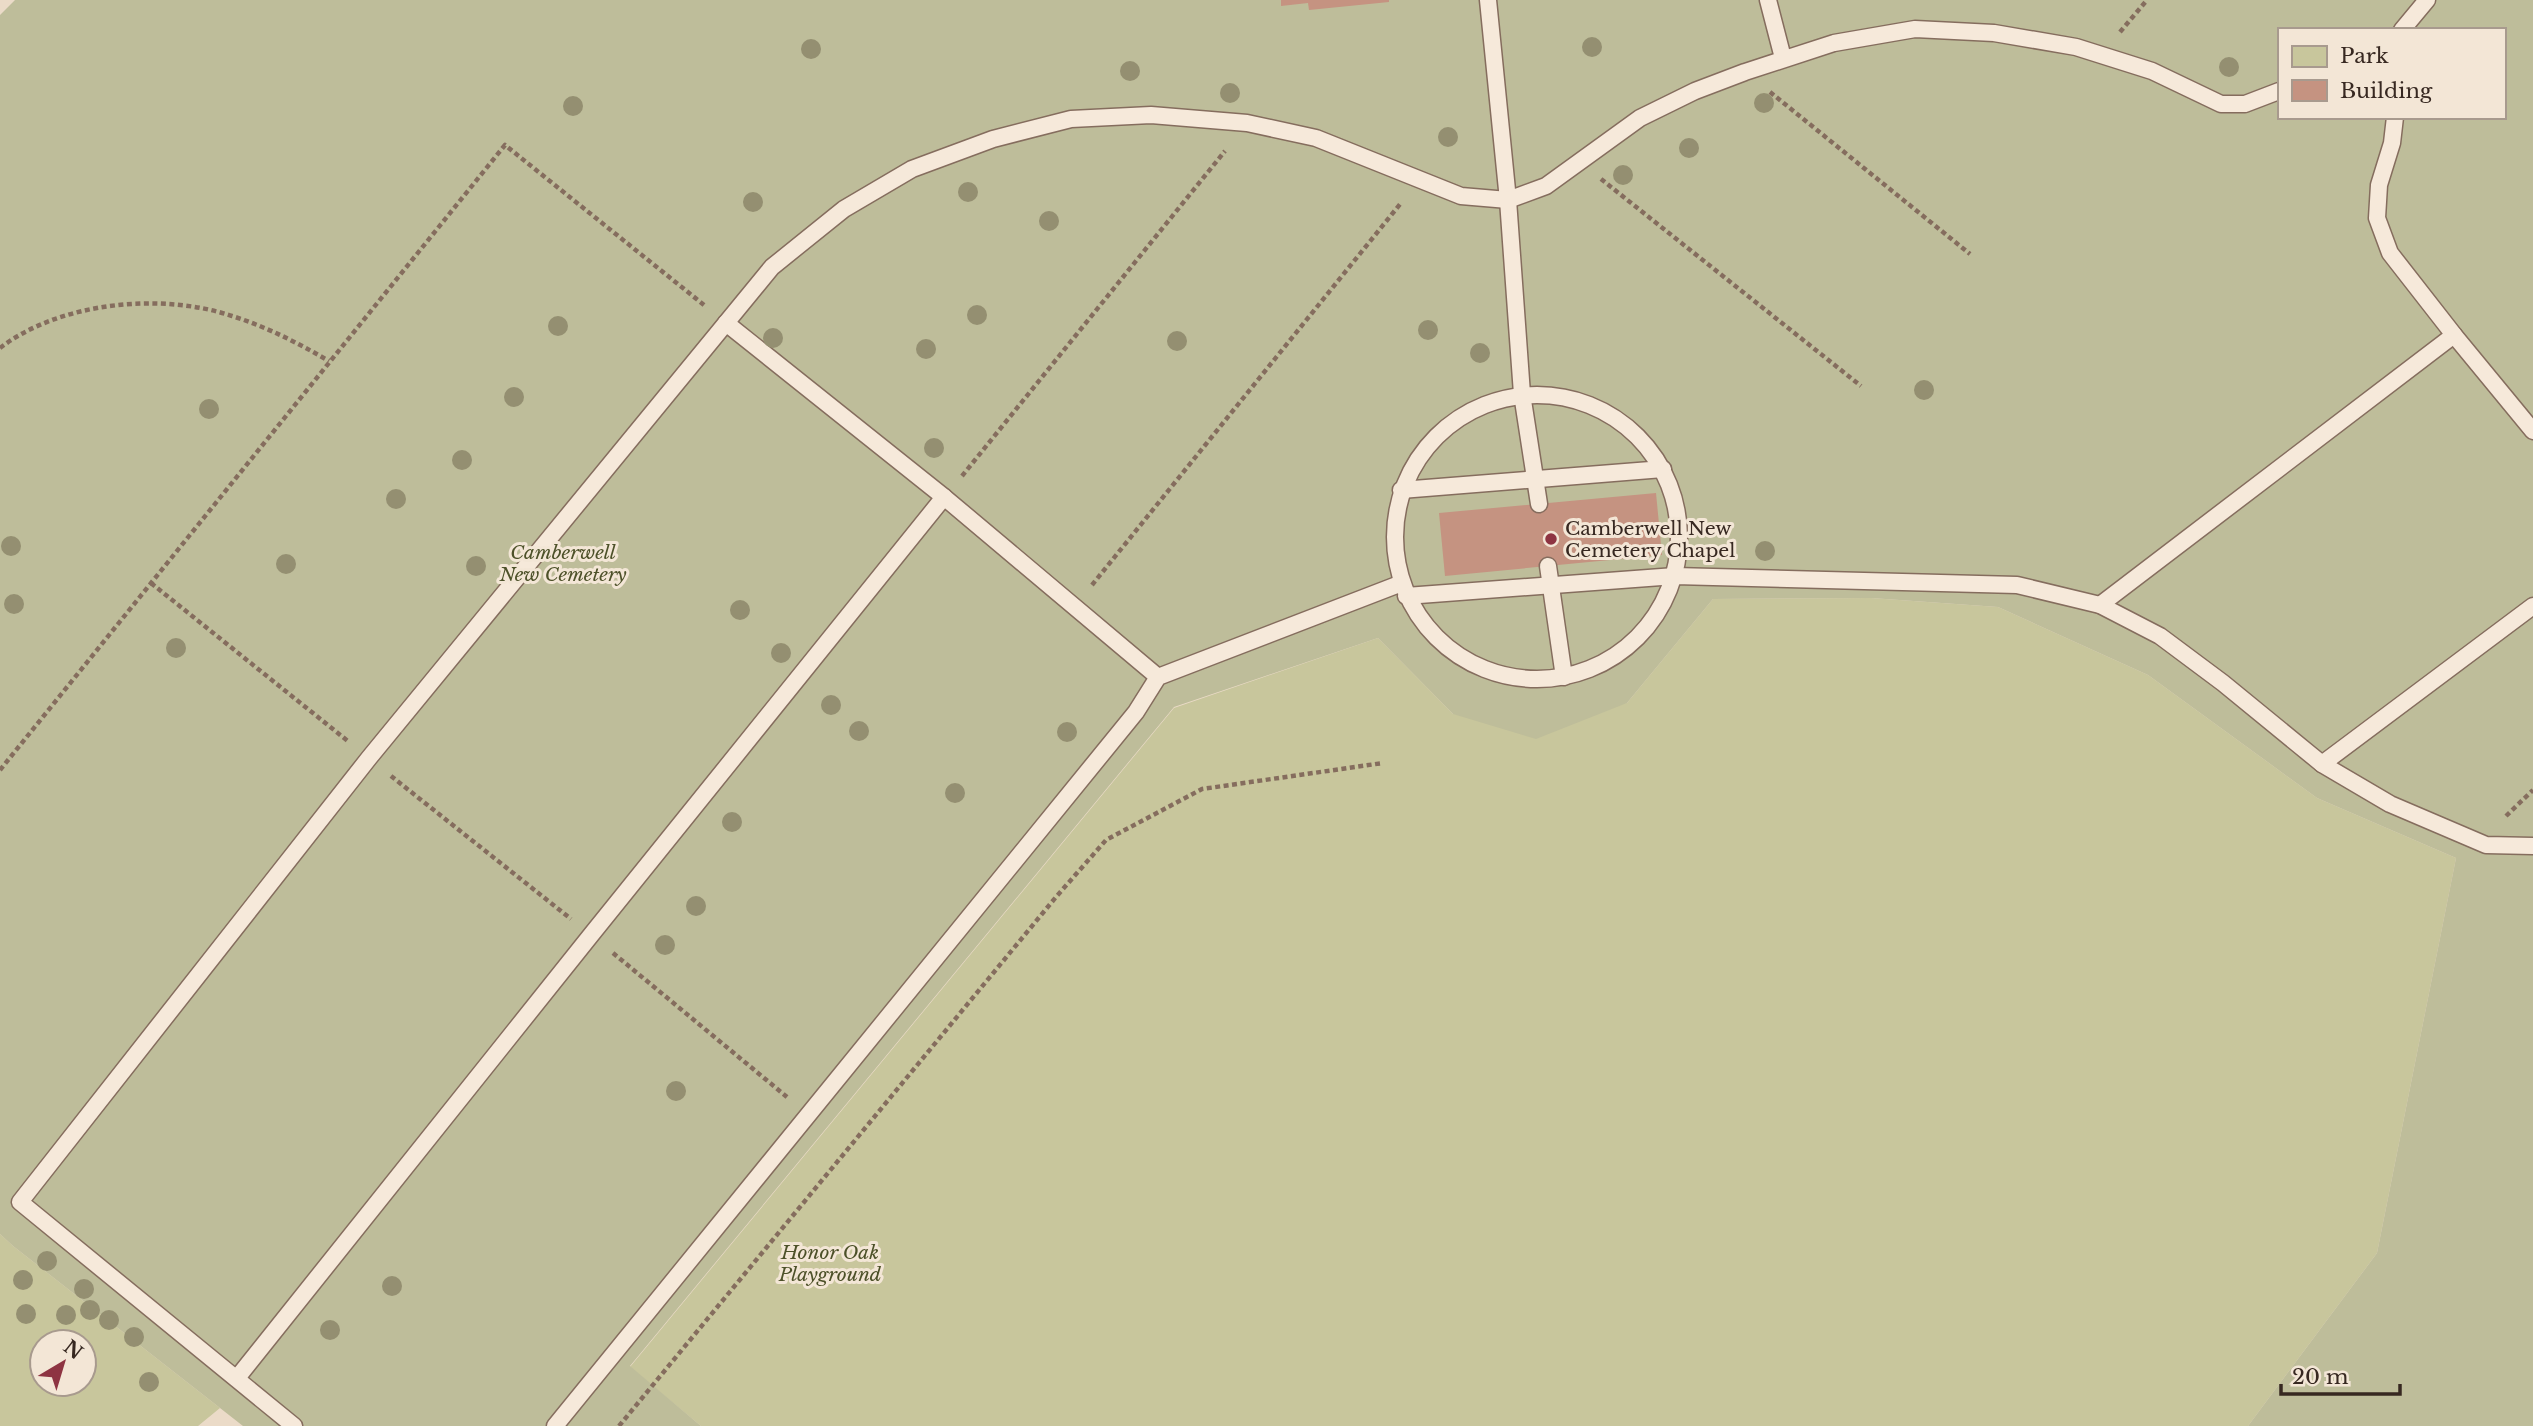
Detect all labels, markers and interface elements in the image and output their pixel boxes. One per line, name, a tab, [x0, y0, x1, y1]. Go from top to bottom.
legend	[2278, 28, 2505, 119]
text: Park	[2340, 43, 2389, 69]
text: Building	[2340, 78, 2433, 104]
place label: Camberwell New Cemetery Chapel	[1565, 517, 1735, 562]
marker: Camberwell New Cemetery Chapel	[1543, 531, 1559, 547]
park label: Camberwell New Cemetery	[498, 541, 627, 586]
park label: Honor Oak Playground	[778, 1241, 882, 1286]
north arrow	[28, 1328, 98, 1398]
text: N	[59, 1335, 87, 1365]
scale bar	[2281, 1352, 2400, 1396]
text: 20 m	[2292, 1364, 2349, 1390]

